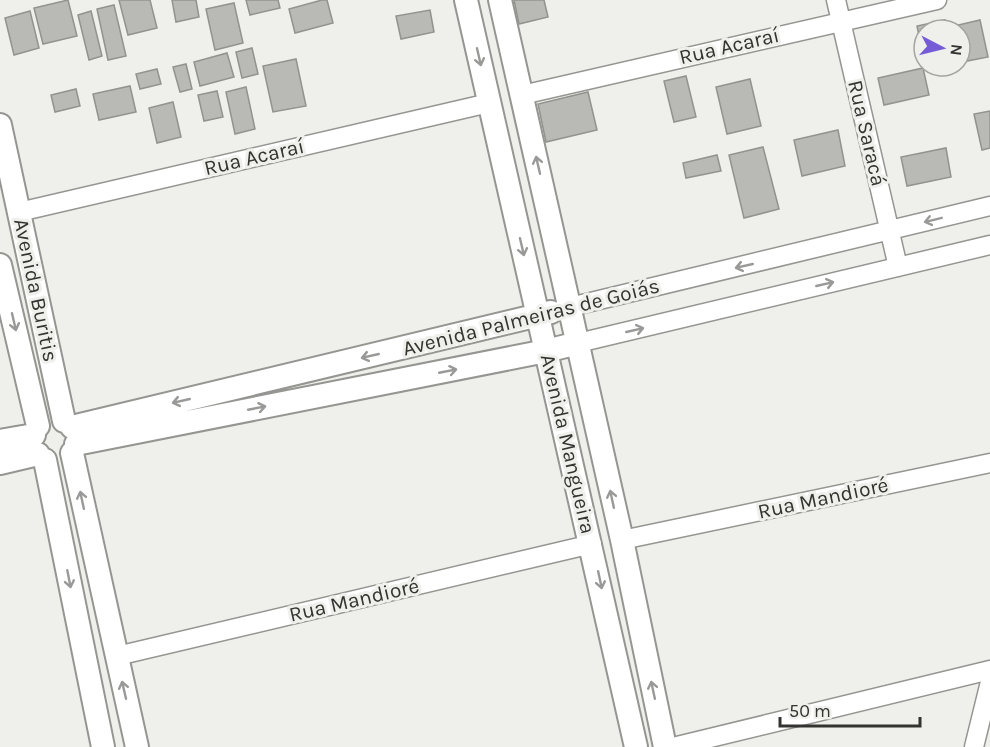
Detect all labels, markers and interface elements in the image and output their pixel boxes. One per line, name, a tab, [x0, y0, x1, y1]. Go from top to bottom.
north arrow	[912, 18, 972, 78]
street label: Rua Acaraí	[677, 23, 782, 69]
text: N	[946, 43, 967, 57]
one-way arrow	[474, 47, 485, 66]
street label: Rua Saracá	[843, 78, 891, 188]
street label: Rua Acaraí	[202, 134, 307, 180]
one-way arrow	[532, 156, 543, 175]
one-way arrow	[924, 215, 943, 227]
street label: Avenida Buritis	[9, 216, 63, 364]
one-way arrow	[517, 237, 529, 256]
one-way arrow	[734, 261, 754, 272]
street label: Avenida Palmeiras de Goiás	[400, 273, 662, 361]
one-way arrow	[815, 278, 834, 290]
one-way arrow	[8, 312, 20, 331]
one-way arrow	[625, 323, 644, 335]
one-way arrow	[361, 350, 380, 362]
street label: Avenida Mangueira	[536, 352, 600, 536]
one-way arrow	[438, 365, 458, 376]
one-way arrow	[172, 395, 191, 407]
one-way arrow	[247, 402, 266, 413]
street label: Rua Mandioré	[756, 472, 890, 524]
one-way arrow	[76, 490, 88, 509]
one-way arrow	[606, 490, 618, 509]
one-way arrow	[64, 568, 75, 588]
one-way arrow	[594, 571, 606, 590]
street label: Rua Mandioré	[287, 573, 421, 627]
one-way arrow	[647, 680, 658, 700]
one-way arrow	[118, 681, 130, 700]
scale bar	[780, 690, 920, 728]
text: 50 m	[789, 700, 831, 722]

